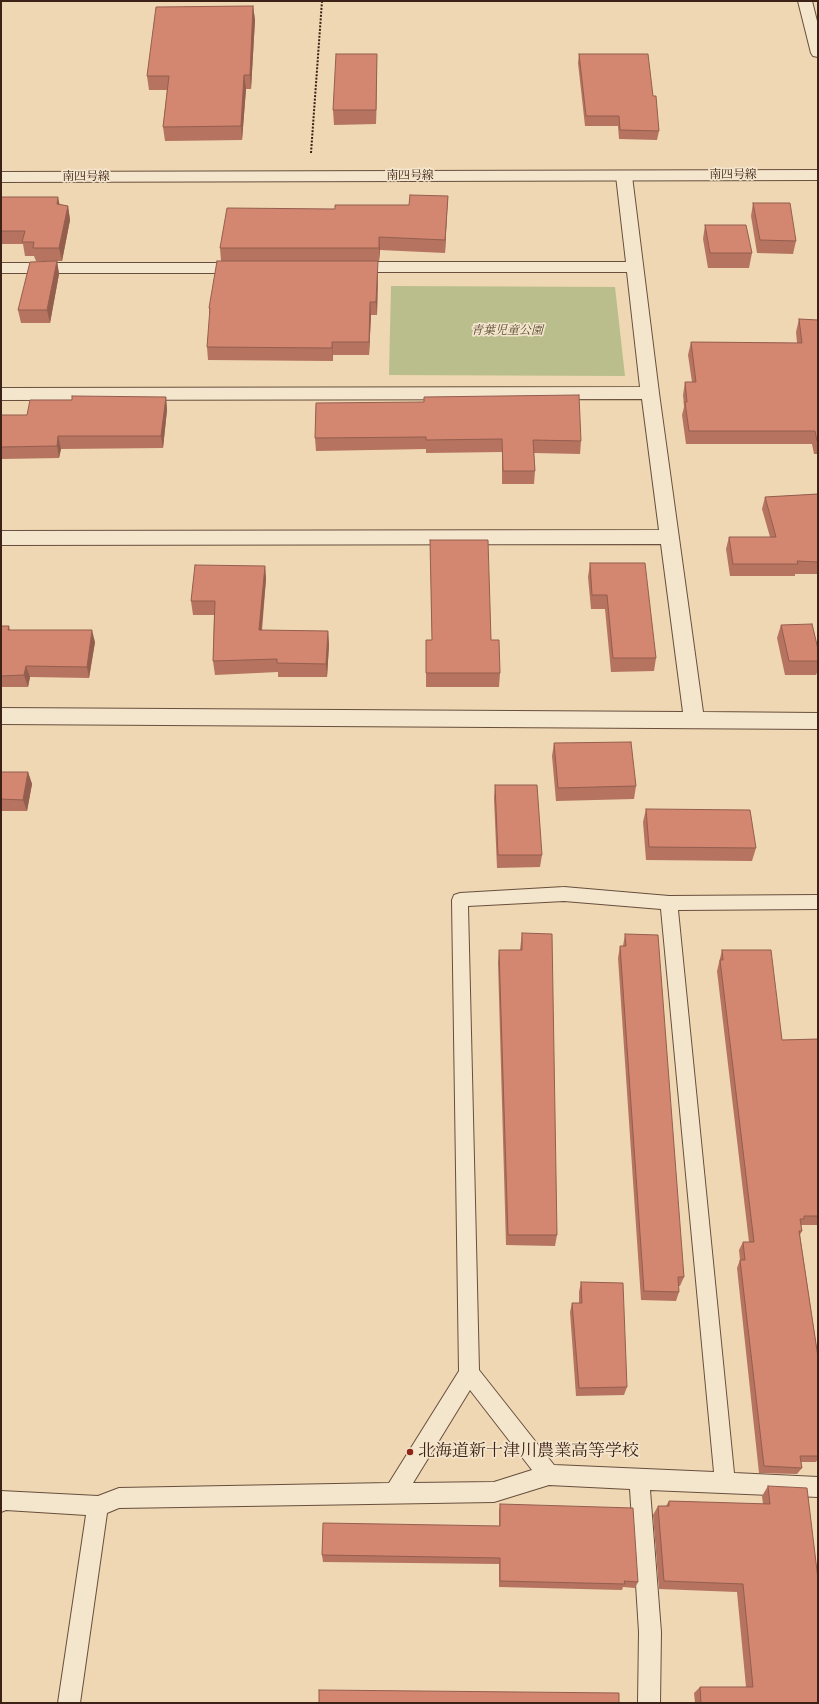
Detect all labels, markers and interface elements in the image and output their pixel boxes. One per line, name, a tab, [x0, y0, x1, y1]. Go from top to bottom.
street label: 南四号線	[709, 168, 757, 182]
street label: 南四号線	[386, 169, 434, 183]
street label: 南四号線	[62, 170, 110, 184]
park label: 青葉児童公園	[471, 324, 543, 338]
place label: 北海道新十津川農業高等学校	[418, 1442, 639, 1462]
marker: 北海道新十津川農業高等学校	[405, 1447, 415, 1457]

